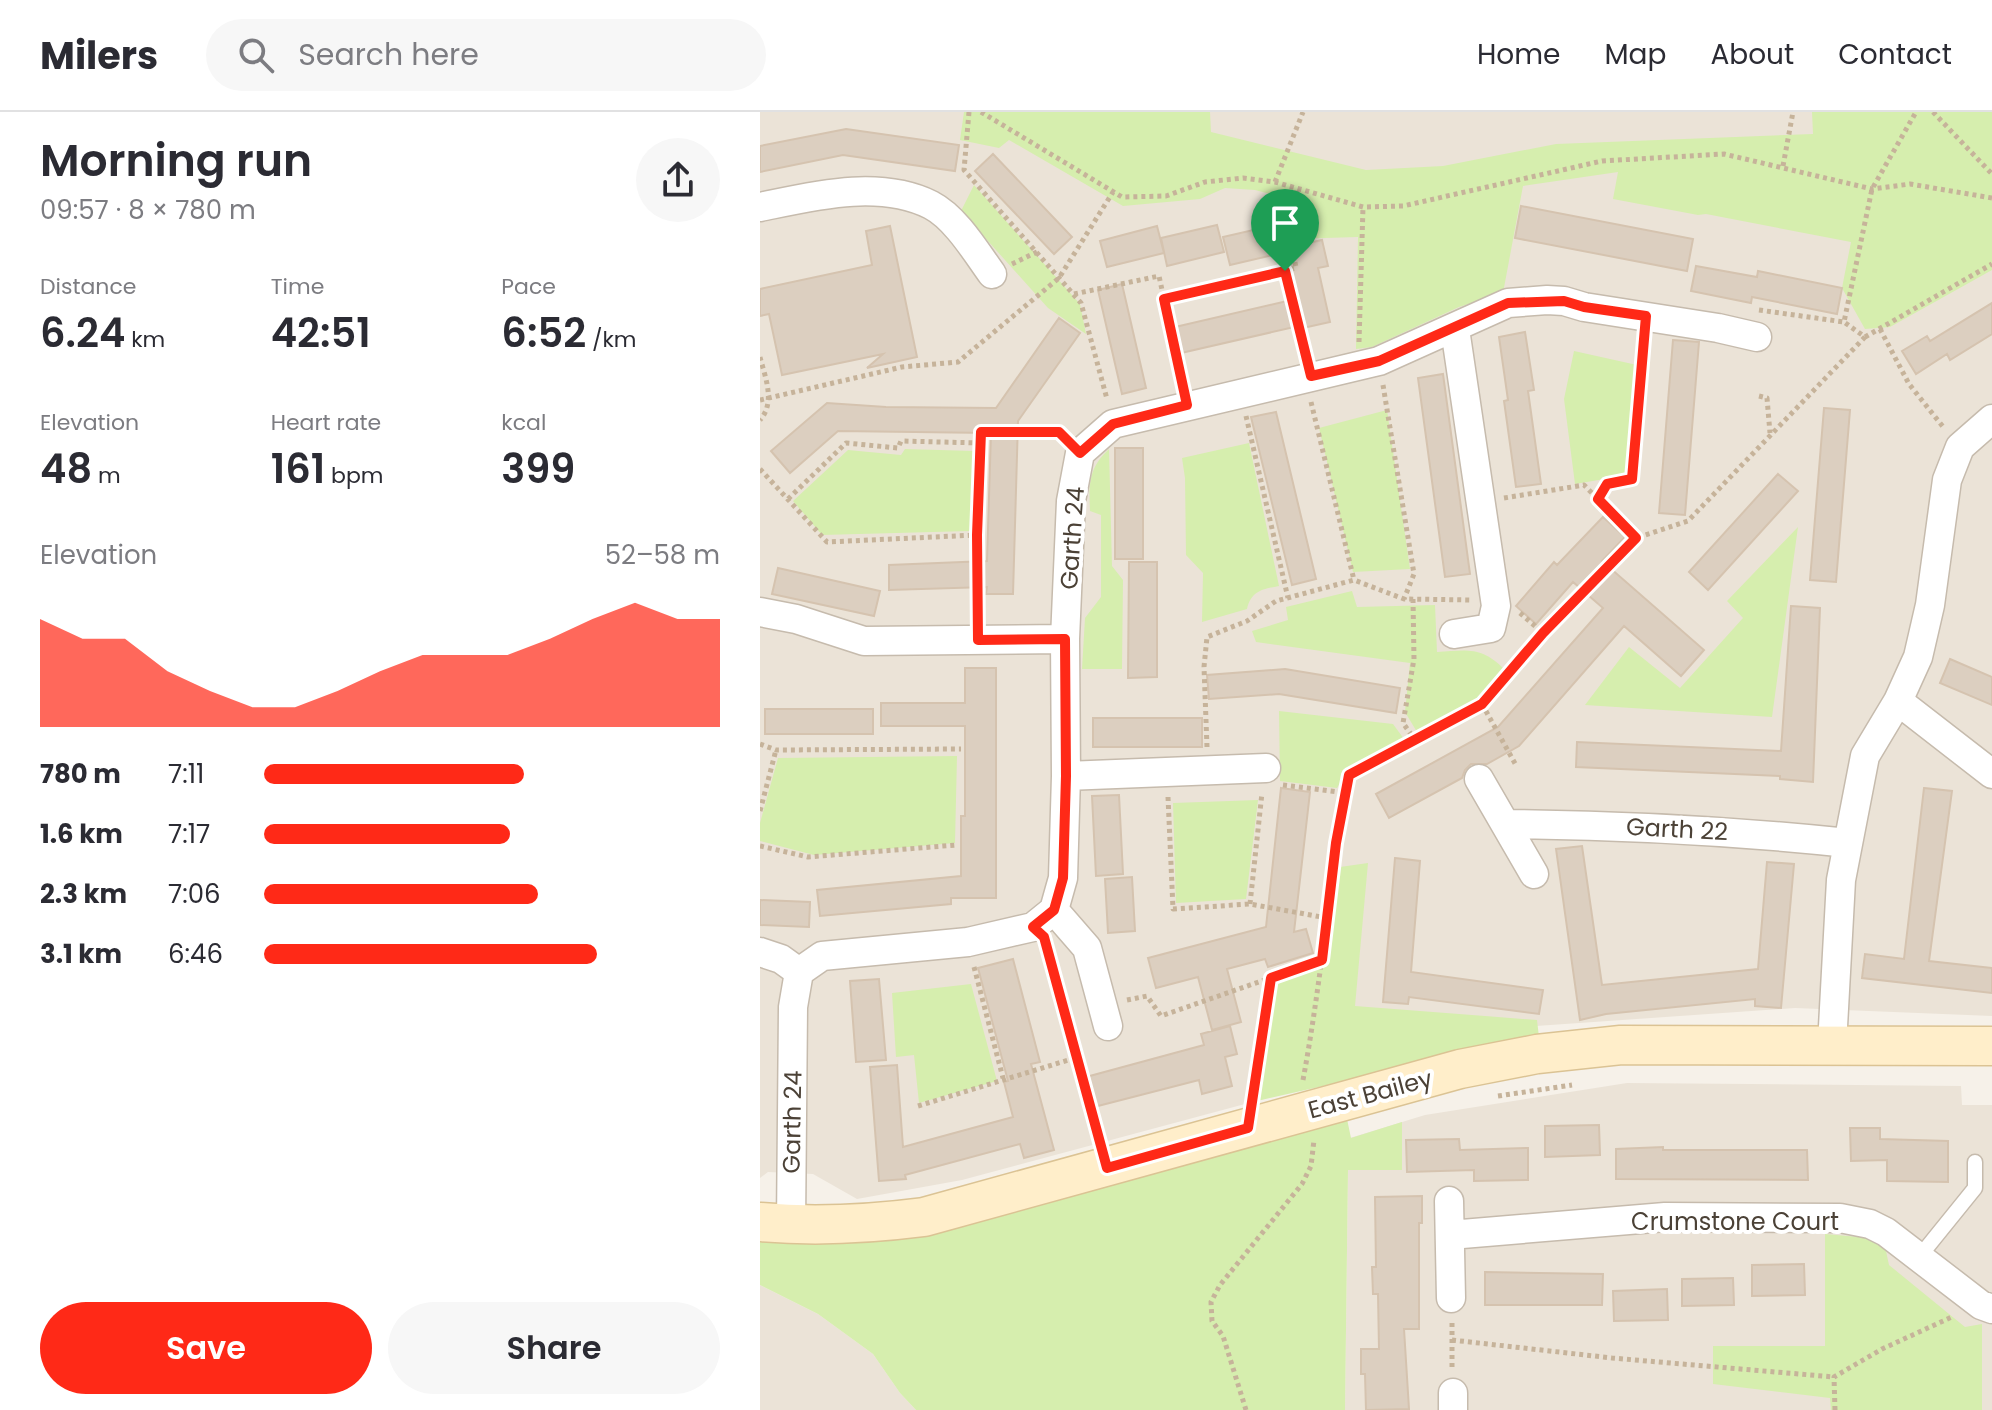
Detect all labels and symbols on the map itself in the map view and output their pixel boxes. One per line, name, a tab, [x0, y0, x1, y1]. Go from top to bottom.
pin	[1251, 189, 1319, 271]
street label: Garth 24	[1052, 485, 1092, 591]
street label: Garth 22	[1625, 810, 1729, 848]
street label: East Bailey	[1304, 1061, 1436, 1126]
street label: Garth 24	[775, 1070, 809, 1174]
street label: Crumstone Court	[1631, 1205, 1839, 1238]

